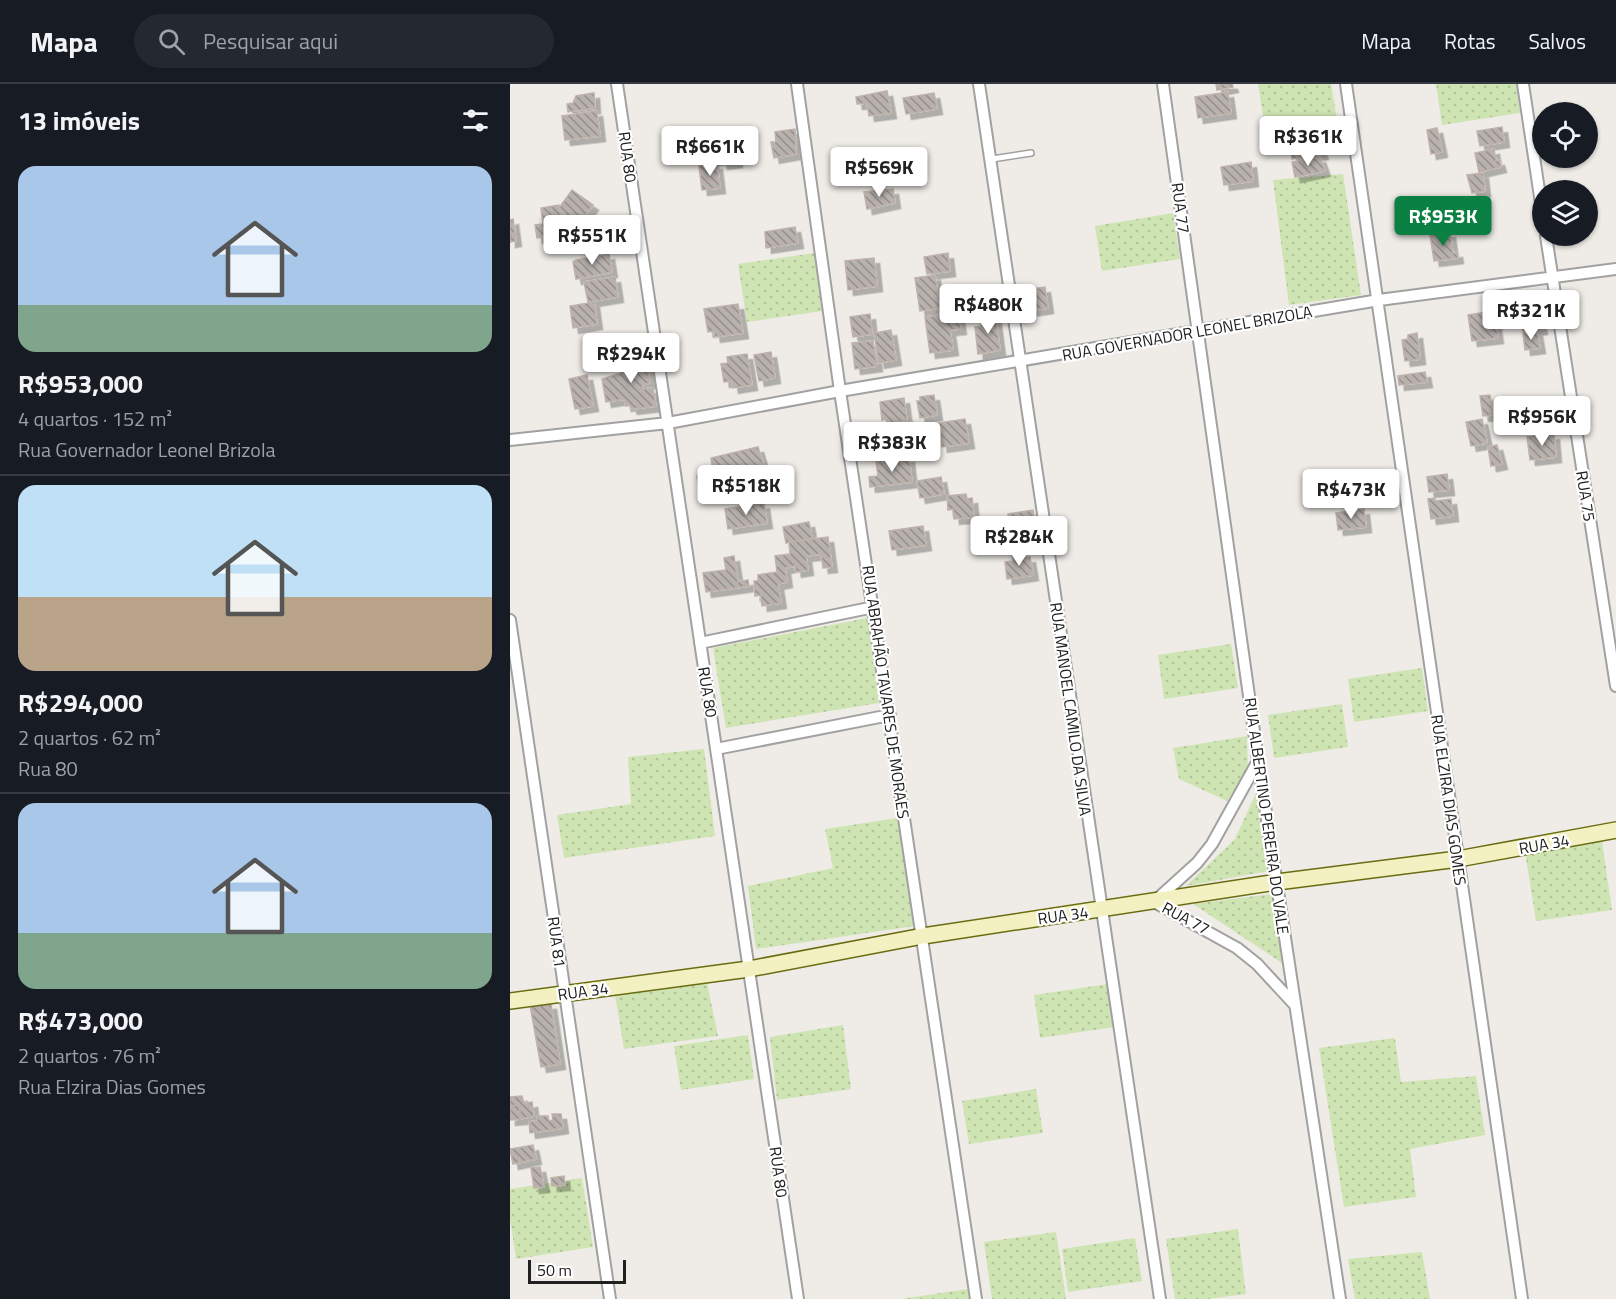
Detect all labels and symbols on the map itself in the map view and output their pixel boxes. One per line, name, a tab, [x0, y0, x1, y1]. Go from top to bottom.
pin: R$361K	[1259, 116, 1357, 167]
pin: R$661K	[661, 126, 759, 177]
street label: RUA 80	[613, 130, 643, 184]
pin: R$569K	[830, 147, 928, 198]
street label: RUA 77	[1166, 181, 1196, 235]
pin: R$953K	[1394, 196, 1492, 247]
pin: R$551K	[543, 215, 641, 266]
pin: R$480K	[939, 284, 1037, 335]
pin: R$321K	[1482, 290, 1580, 341]
street label: RUA GOVERNADOR LEONEL BRIZOLA	[1060, 299, 1314, 367]
pin: R$294K	[582, 333, 680, 384]
pin: R$956K	[1493, 396, 1591, 447]
pin: R$383K	[843, 422, 941, 473]
pin: R$518K	[697, 465, 795, 516]
pin: R$473K	[1302, 469, 1400, 520]
street label: RUA 75	[1570, 469, 1602, 523]
pin: R$284K	[970, 516, 1068, 567]
street label: RUA ABRAHÃO TAVARES DE MORAES	[856, 564, 916, 820]
street label: RUA MANOEL CAMILO DA SILVA	[1044, 601, 1098, 818]
street label: RUA 80	[692, 665, 724, 719]
street label: RUA ALBERTINO PEREIRA DO VALE	[1238, 696, 1296, 936]
street label: RUA ELZIRA DIAS GOMES	[1425, 713, 1473, 887]
street label: RUA 34	[1517, 828, 1571, 860]
street label: RUA 77	[1158, 895, 1214, 941]
street label: RUA 34	[1036, 900, 1090, 930]
street label: RUA 81	[542, 915, 572, 969]
street label: RUA 34	[556, 976, 610, 1006]
street label: RUA 80	[764, 1145, 794, 1199]
scale bar	[528, 1257, 626, 1284]

